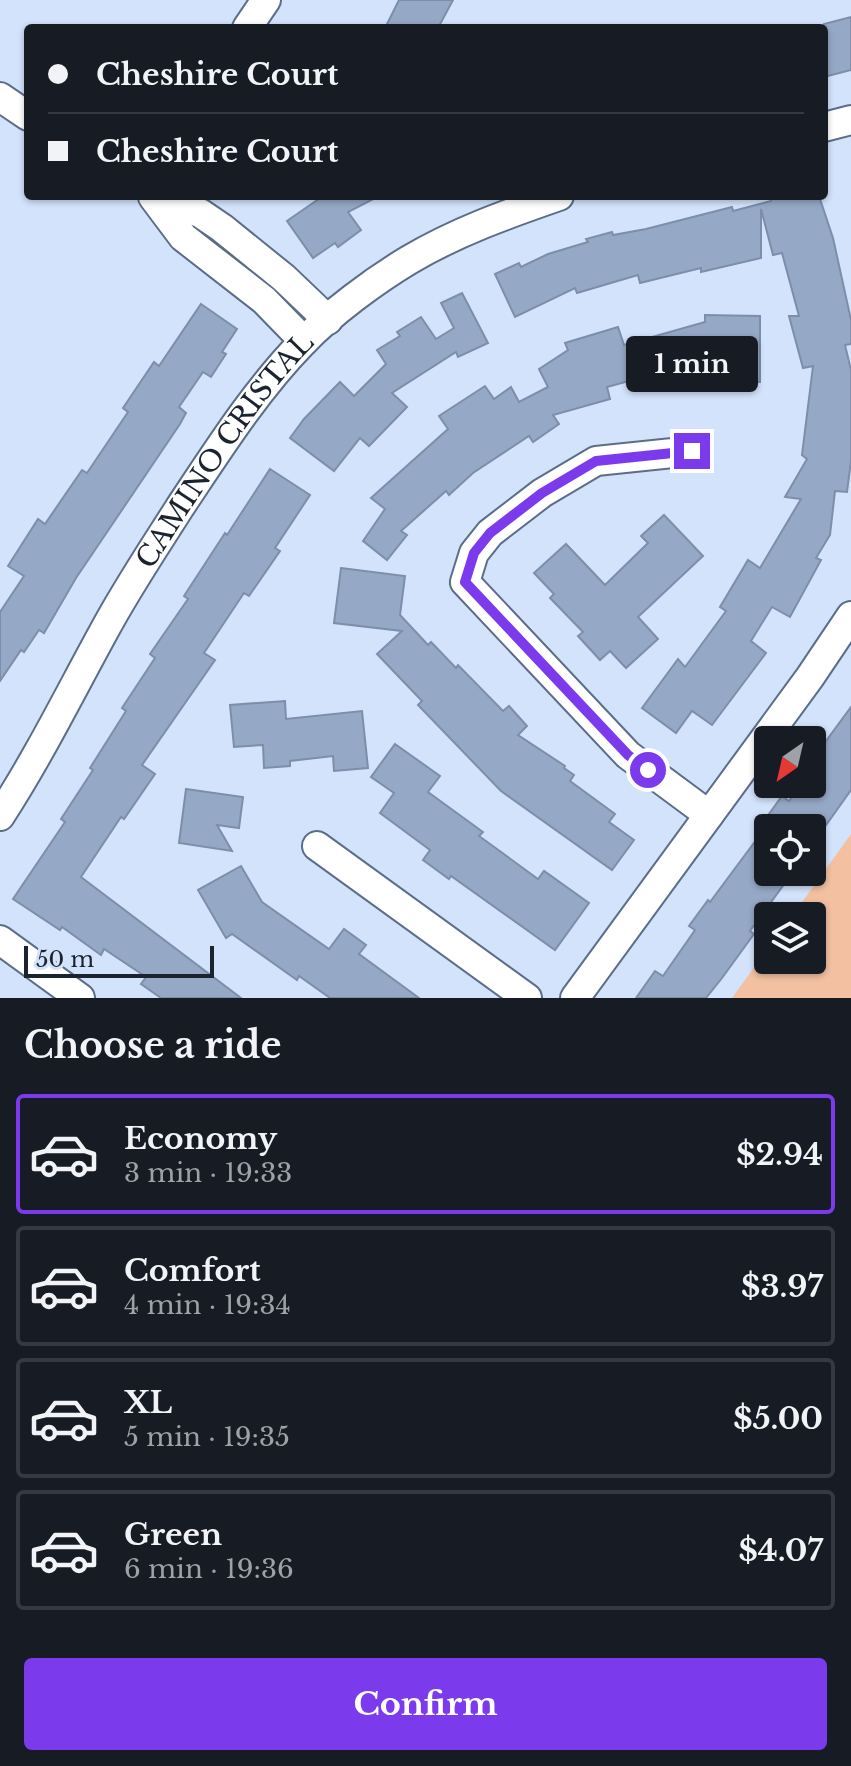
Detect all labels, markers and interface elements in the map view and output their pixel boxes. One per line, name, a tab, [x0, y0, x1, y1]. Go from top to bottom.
text: Cheshire Court	[96, 56, 338, 93]
text: Cheshire Court	[96, 133, 338, 170]
street label: CAMINO CRISTAL	[129, 325, 321, 575]
callout: 1 min	[626, 335, 758, 391]
text: 1 min	[654, 348, 730, 380]
route end	[674, 433, 710, 469]
north arrow	[754, 726, 826, 798]
map controls	[754, 726, 826, 974]
route start	[630, 752, 666, 788]
button: locate	[754, 814, 826, 886]
button: layers	[754, 902, 826, 974]
scale bar	[24, 942, 214, 978]
text: 50 m	[36, 946, 94, 973]
text: Choose a ride	[24, 1023, 281, 1068]
icon: car	[28, 1118, 100, 1190]
text: Economy	[124, 1120, 277, 1157]
text: $2.94	[736, 1136, 823, 1173]
text: 3 min · 19:33	[124, 1157, 292, 1189]
icon: car	[28, 1250, 100, 1322]
text: Comfort	[124, 1252, 261, 1289]
text: $3.97	[741, 1268, 823, 1305]
text: 4 min · 19:34	[124, 1289, 291, 1321]
icon: car	[28, 1382, 100, 1454]
text: XL	[124, 1384, 172, 1421]
text: $5.00	[733, 1400, 823, 1437]
text: 5 min · 19:35	[124, 1421, 290, 1453]
icon: car	[28, 1514, 100, 1586]
text: Green	[124, 1516, 222, 1553]
text: $4.07	[738, 1532, 823, 1569]
text: 6 min · 19:36	[124, 1553, 294, 1585]
button: Confirm	[24, 1658, 827, 1750]

